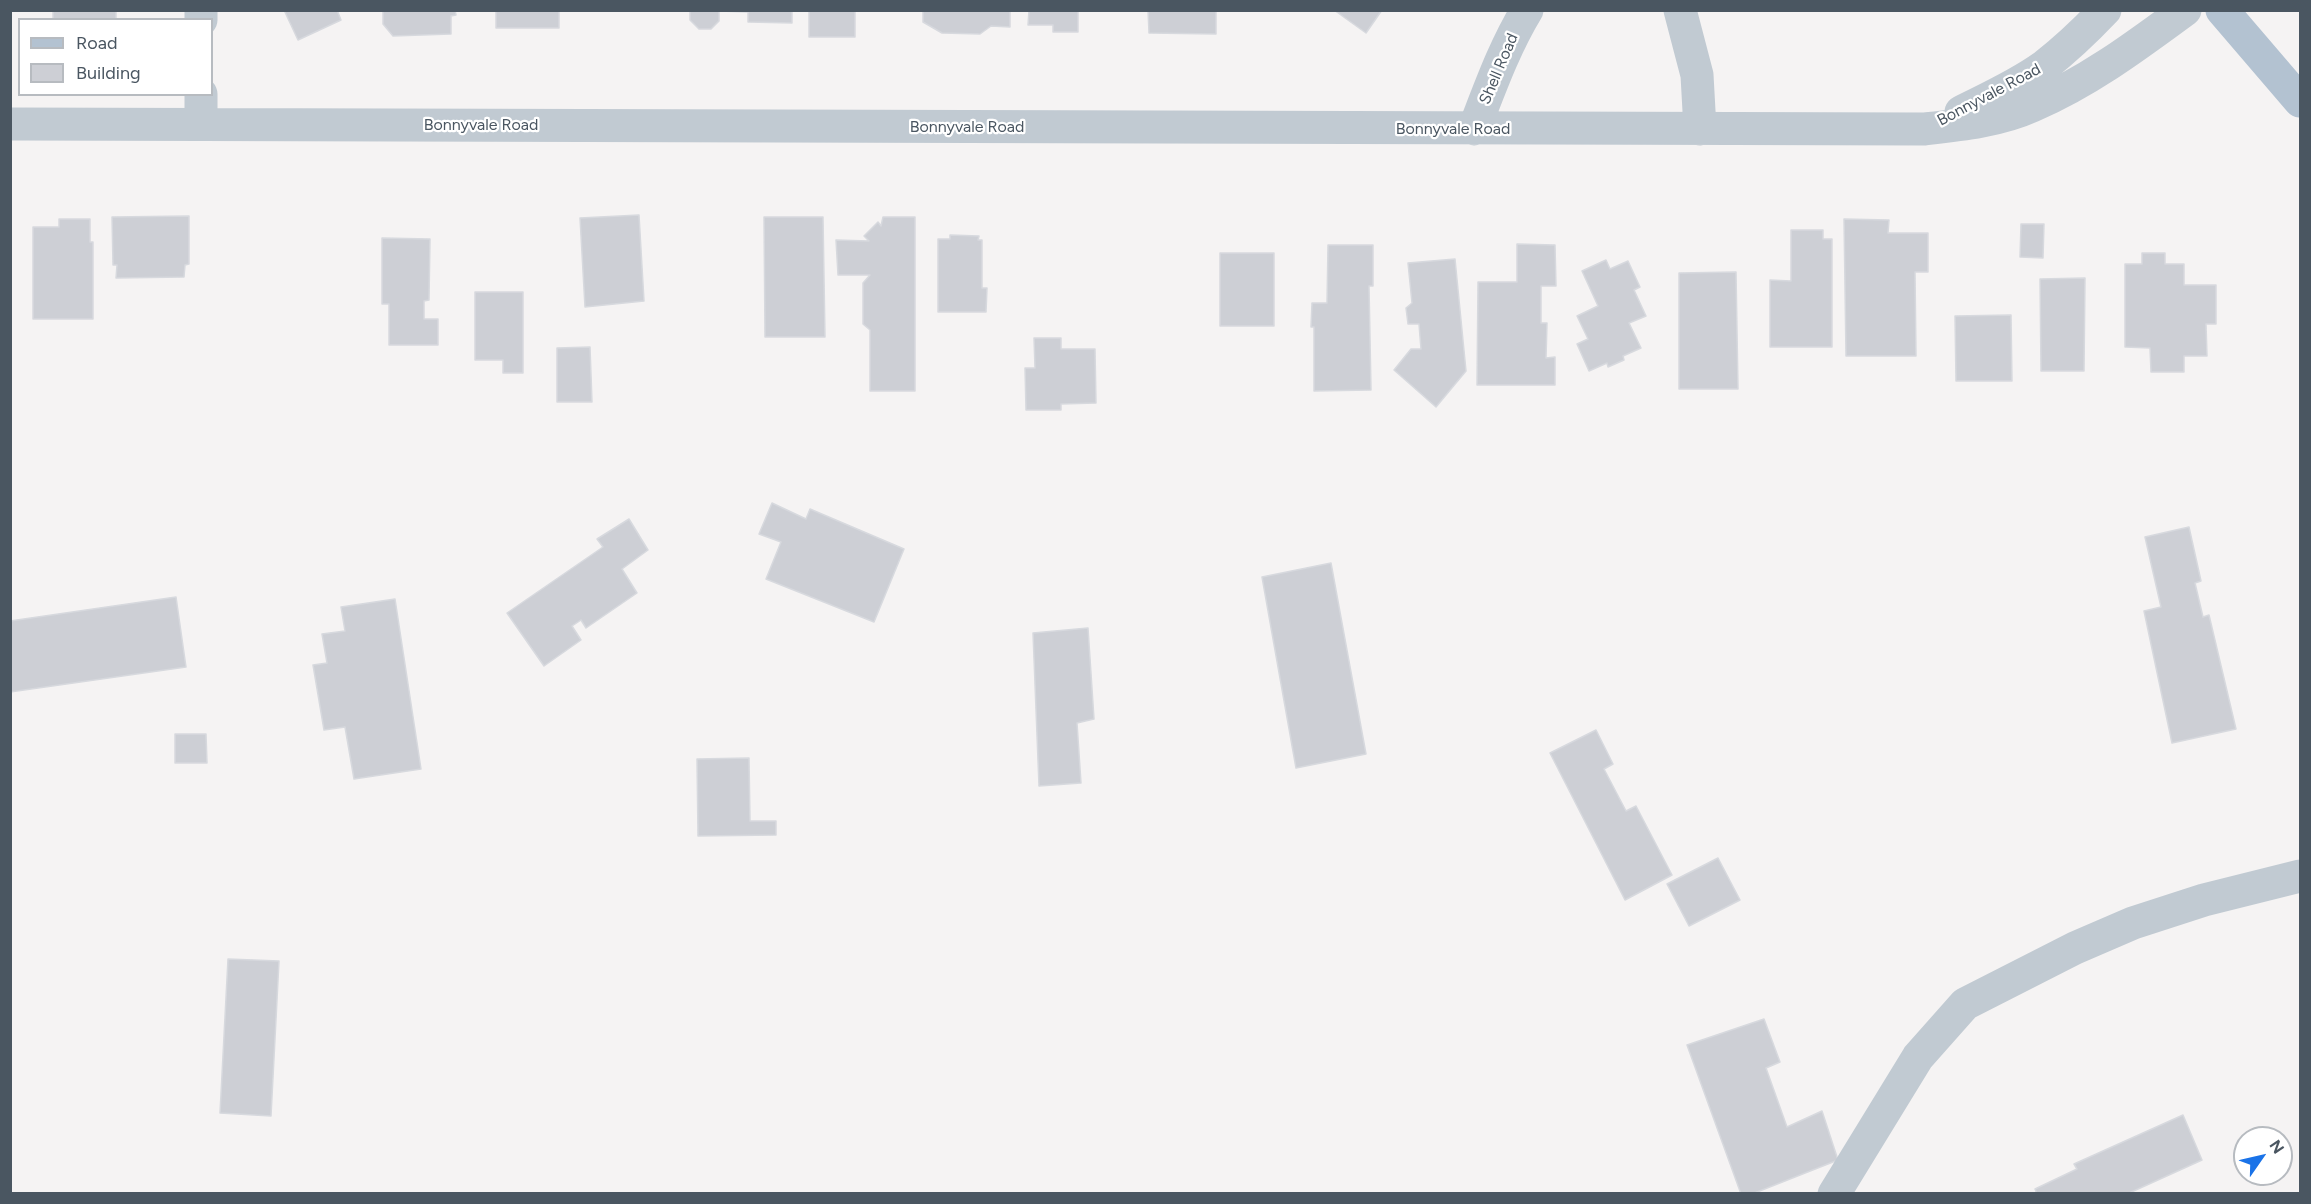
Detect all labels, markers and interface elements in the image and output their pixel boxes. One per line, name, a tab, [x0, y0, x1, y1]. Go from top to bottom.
legend	[18, 18, 213, 96]
street label: Shell Road	[1475, 31, 1523, 107]
text: Road	[76, 32, 117, 54]
street label: Bonnyvale Road	[1934, 60, 2044, 130]
text: Building	[76, 62, 141, 84]
street label: Bonnyvale Road	[424, 115, 538, 135]
street label: Bonnyvale Road	[910, 117, 1024, 137]
street label: Bonnyvale Road	[1396, 119, 1510, 139]
north arrow	[2233, 1126, 2293, 1186]
text: N	[2265, 1136, 2288, 1157]

